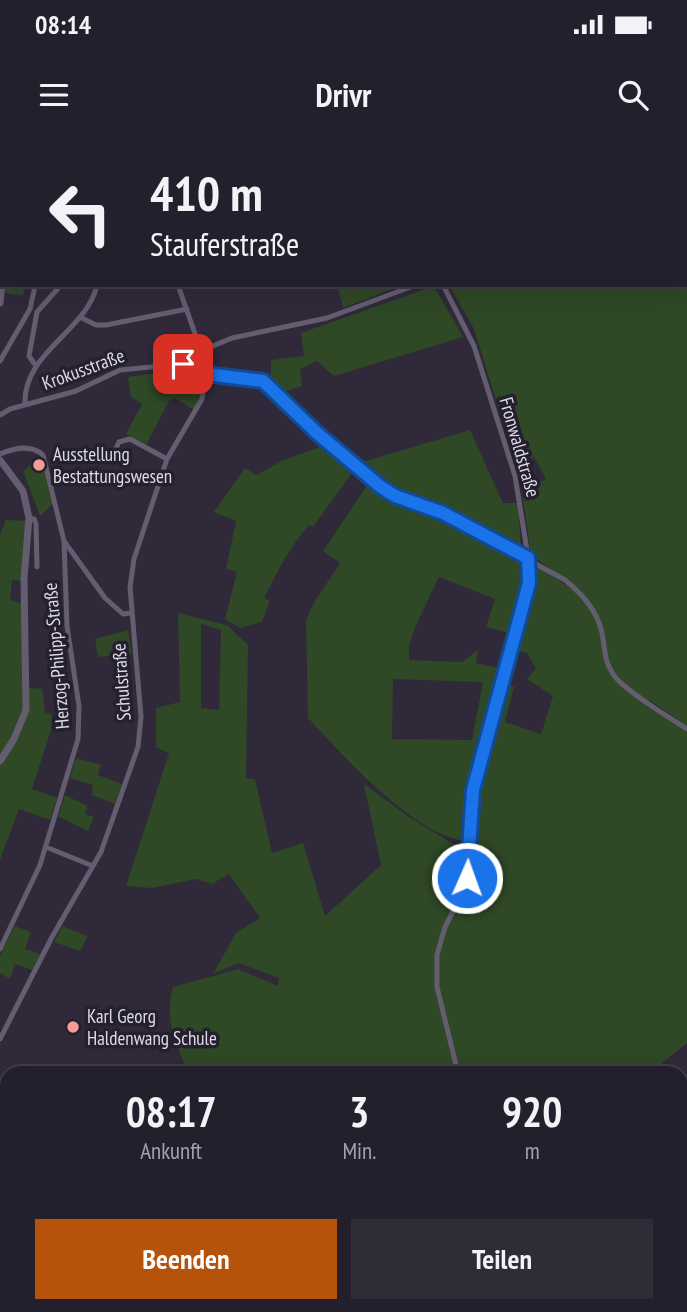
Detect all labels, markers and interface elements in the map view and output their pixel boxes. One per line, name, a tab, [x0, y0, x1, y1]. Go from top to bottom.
text: 08:14	[35, 8, 91, 41]
text: Drivr	[316, 74, 371, 116]
icon: menu	[35, 76, 73, 114]
icon: search	[614, 76, 652, 114]
text: 410 m	[150, 161, 263, 225]
icon: left	[35, 168, 126, 259]
text: Stauferstraße	[150, 223, 299, 265]
pin	[153, 334, 213, 394]
street label: Krokusstraße	[38, 343, 128, 395]
icon: arrive	[164, 345, 202, 383]
street label: Fronwaldstraße	[494, 394, 546, 500]
place label: Ausstellung Bestattungswesen	[53, 442, 172, 488]
marker: Ausstellung Bestattungswesen	[31, 457, 47, 473]
street label: Herzog-Philipp-Straße	[38, 582, 74, 730]
street label: Schulstraße	[106, 642, 136, 722]
position arrow	[430, 841, 504, 915]
place label: Karl Georg Haldenwang Schule	[87, 1004, 217, 1050]
marker: Karl Georg Haldenwang Schule	[65, 1019, 81, 1035]
text: 08:17	[126, 1084, 217, 1139]
text: 3	[349, 1084, 369, 1139]
text: 920	[502, 1084, 562, 1139]
text: Ankunft	[140, 1136, 202, 1165]
text: Min.	[342, 1136, 376, 1165]
text: m	[525, 1136, 540, 1165]
button: Beenden	[35, 1219, 337, 1299]
button: Teilen	[351, 1219, 653, 1299]

